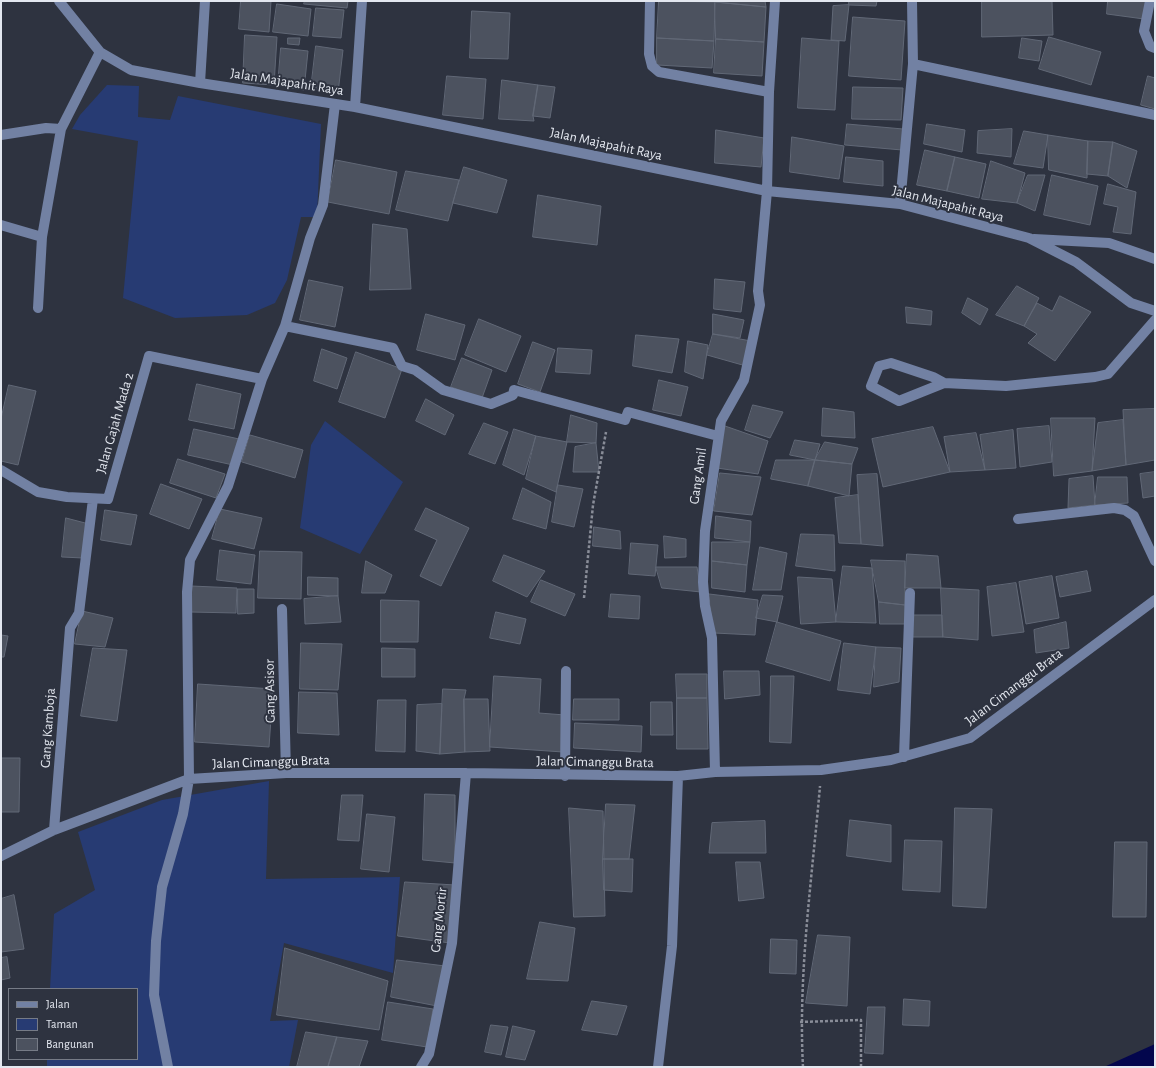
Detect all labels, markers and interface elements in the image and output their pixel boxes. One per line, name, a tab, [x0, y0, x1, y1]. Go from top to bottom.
street label: Jalan Majapahit Raya	[229, 65, 345, 99]
street label: Jalan Majapahit Raya	[548, 124, 664, 164]
street label: Jalan Majapahit Raya	[890, 182, 1006, 226]
street label: Jalan Gajah Mada 2	[93, 371, 137, 475]
street label: Gang Amil	[686, 447, 710, 505]
street label: Jalan Cimanggu Brata	[962, 645, 1066, 729]
street label: Gang Asisor	[261, 659, 279, 723]
street label: Gang Kamboja	[37, 687, 59, 769]
street label: Jalan Cimanggu Brata	[212, 752, 330, 772]
street label: Jalan Cimanggu Brata	[536, 753, 654, 771]
street label: Gang Mortir	[427, 887, 451, 953]
legend	[8, 988, 138, 1060]
text: Jalan	[46, 998, 70, 1010]
text: Taman	[46, 1018, 78, 1030]
text: Bangunan	[46, 1038, 94, 1050]

